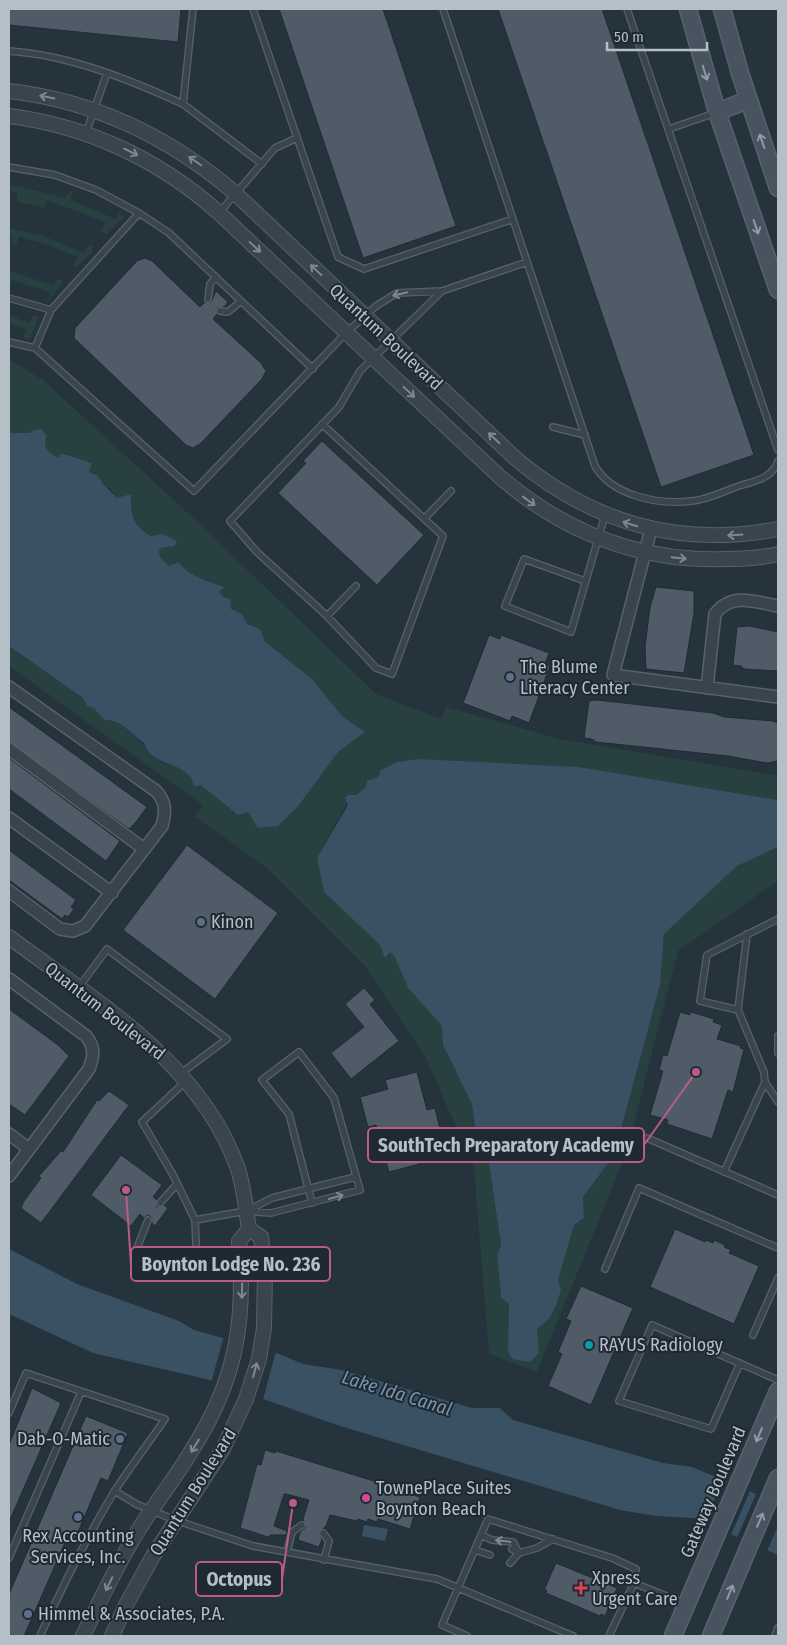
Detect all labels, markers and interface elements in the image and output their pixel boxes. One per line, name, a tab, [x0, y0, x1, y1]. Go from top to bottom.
scale bar	[607, 20, 707, 52]
text: 50 m	[614, 28, 644, 46]
one-way arrow	[700, 64, 710, 80]
one-way arrow	[39, 92, 55, 101]
one-way arrow	[757, 133, 766, 149]
one-way arrow	[123, 148, 138, 157]
one-way arrow	[188, 156, 202, 166]
one-way arrow	[752, 219, 762, 235]
one-way arrow	[248, 241, 261, 253]
one-way arrow	[309, 264, 322, 276]
street label: Quantum Boulevard	[325, 279, 447, 395]
one-way arrow	[392, 290, 408, 299]
one-way arrow	[402, 386, 415, 398]
one-way arrow	[487, 432, 500, 444]
one-way arrow	[522, 496, 536, 506]
one-way arrow	[623, 518, 639, 528]
one-way arrow	[727, 530, 743, 539]
one-way arrow	[670, 553, 686, 563]
place label: The Blume Literacy Center	[520, 656, 630, 699]
marker: The Blume Literacy Center	[504, 671, 516, 683]
place label: Kinon	[211, 911, 254, 933]
marker: Kinon	[195, 916, 207, 928]
street label: Quantum Boulevard	[40, 957, 170, 1065]
callout: SouthTech Preparatory Academy	[368, 1128, 644, 1162]
text: SouthTech Preparatory Academy	[378, 1134, 635, 1157]
one-way arrow	[327, 1191, 343, 1201]
callout: Boynton Lodge No. 236	[131, 1247, 330, 1281]
text: Boynton Lodge No. 236	[142, 1253, 321, 1276]
one-way arrow	[237, 1282, 247, 1299]
place label: RAYUS Radiology	[599, 1334, 723, 1356]
marker: RAYUS Radiology	[583, 1339, 595, 1351]
one-way arrow	[251, 1363, 261, 1379]
water label: Lake Ida Canal	[339, 1365, 455, 1421]
street label: Gateway Boulevard	[675, 1423, 751, 1561]
street label: Quantum Boulevard	[145, 1424, 241, 1560]
one-way arrow	[754, 1427, 764, 1442]
place label: Dab-O-Matic	[17, 1428, 110, 1450]
marker: Dab-O-Matic	[114, 1433, 126, 1445]
one-way arrow	[189, 1439, 199, 1453]
place label: TownePlace Suites Boynton Beach	[376, 1477, 512, 1520]
marker: TownePlace Suites Boynton Beach	[360, 1492, 372, 1504]
marker: Rex Accounting Services, Inc.	[72, 1511, 84, 1523]
one-way arrow	[755, 1513, 765, 1528]
place label: Rex Accounting Services, Inc.	[22, 1525, 134, 1568]
one-way arrow	[495, 1536, 511, 1546]
callout: Octopus	[196, 1562, 282, 1596]
place label: Xpress Urgent Care	[592, 1567, 678, 1610]
text: Octopus	[206, 1568, 272, 1591]
one-way arrow	[104, 1576, 113, 1591]
marker: Xpress Urgent Care	[574, 1581, 588, 1595]
one-way arrow	[725, 1585, 735, 1600]
place label: Himmel & Associates, P.A.	[38, 1603, 225, 1625]
marker: Himmel & Associates, P.A.	[22, 1608, 34, 1620]

